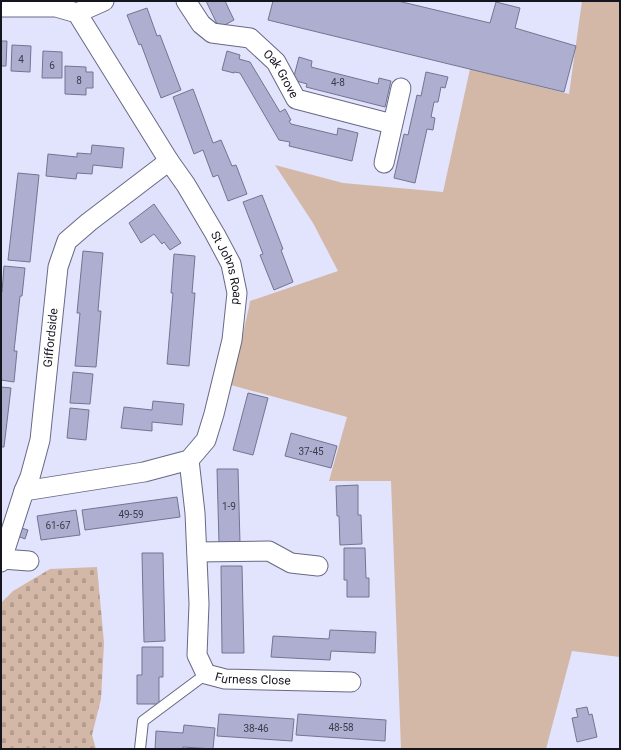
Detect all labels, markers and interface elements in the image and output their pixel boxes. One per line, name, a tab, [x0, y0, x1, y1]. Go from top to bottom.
street label: Oak Grove	[260, 47, 301, 101]
house number: 4	[18, 54, 24, 65]
house number: 6	[49, 60, 55, 71]
house number: 8	[76, 75, 82, 86]
house number: 4-8	[331, 77, 345, 88]
street label: St Johns Road	[208, 229, 244, 305]
street label: Giffordside	[41, 308, 61, 368]
house number: 37-45	[298, 446, 324, 457]
house number: 1-9	[222, 501, 236, 512]
house number: 49-59	[118, 509, 144, 520]
house number: 61-67	[45, 520, 71, 531]
street label: Furness Close	[214, 670, 291, 688]
house number: 48-58	[328, 722, 354, 733]
house number: 38-46	[243, 723, 269, 734]

